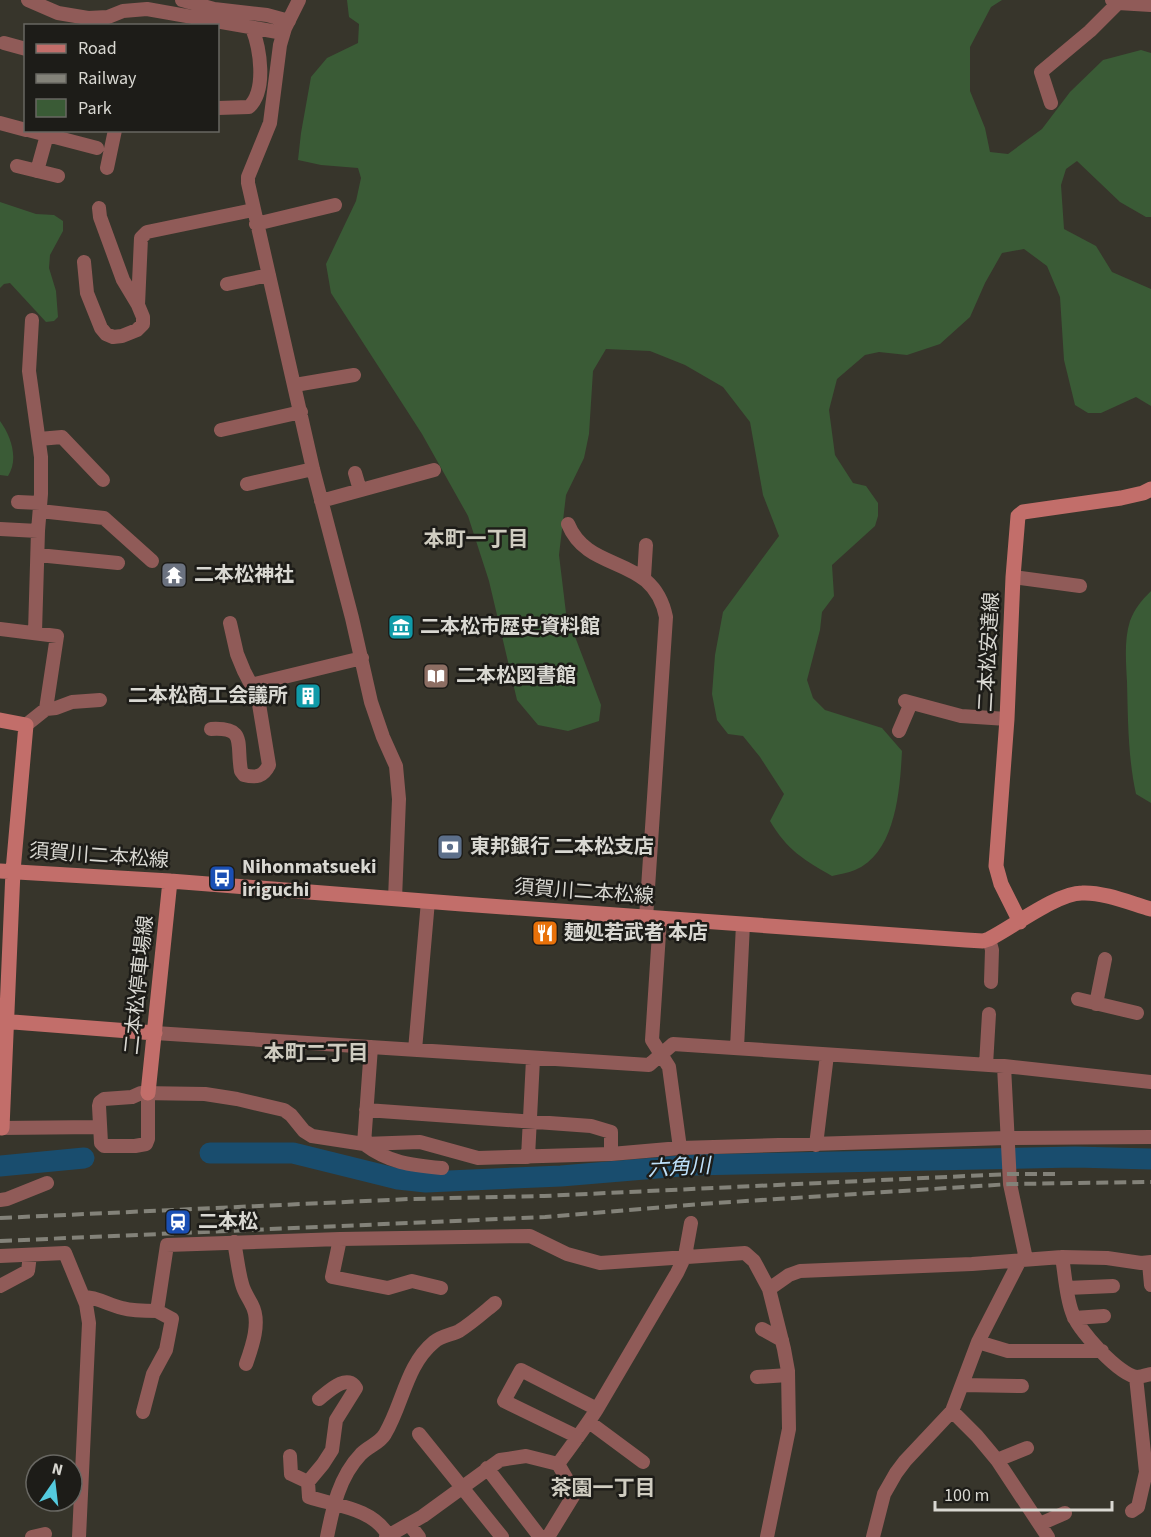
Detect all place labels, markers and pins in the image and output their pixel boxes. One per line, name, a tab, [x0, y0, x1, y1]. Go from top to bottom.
temple icon: 二本松神社	[159, 560, 189, 590]
place label: 二本松神社	[194, 561, 294, 589]
museum icon: 二本松市歴史資料館	[386, 612, 416, 642]
place label: 二本松市歴史資料館	[420, 613, 600, 641]
library icon: 二本松図書館	[421, 661, 451, 691]
place label: 二本松図書館	[456, 662, 576, 690]
building icon: 二本松商工会議所	[293, 681, 323, 711]
place label: 二本松商工会議所	[128, 682, 288, 710]
bank icon: 東邦銀行 二本松支店	[435, 832, 465, 862]
place label: 東邦銀行 二本松支店	[470, 833, 654, 861]
place label: Nihonmatsueki iriguchi	[242, 853, 377, 904]
bus stop icon: Nihonmatsueki iriguchi	[207, 863, 237, 893]
restaurant icon: 麺処若武者 本店	[530, 918, 560, 948]
place label: 麺処若武者 本店	[564, 919, 708, 947]
station icon: 二本松	[163, 1207, 193, 1237]
place label: 二本松	[198, 1208, 258, 1236]

